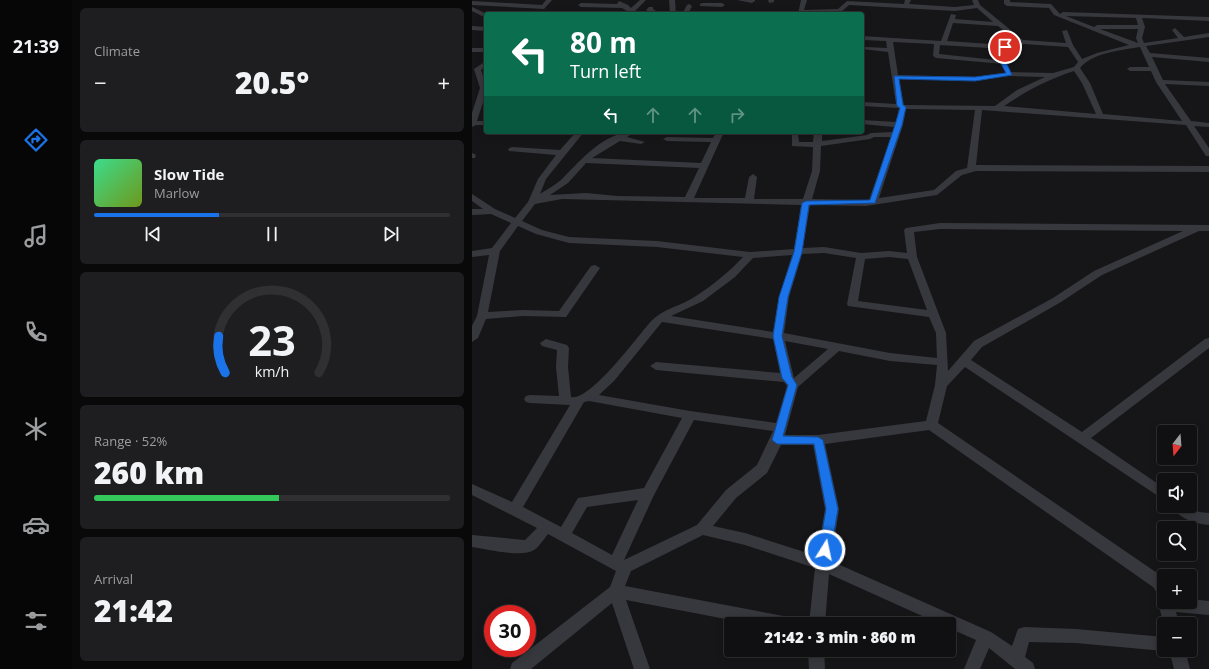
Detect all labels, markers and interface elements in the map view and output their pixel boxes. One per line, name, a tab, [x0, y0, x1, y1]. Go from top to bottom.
text: 80 m	[570, 23, 637, 61]
icon: left	[504, 28, 556, 80]
pin	[988, 30, 1022, 64]
text: 21:39	[13, 34, 59, 58]
icon: arrive	[994, 36, 1016, 58]
text: Climate	[94, 42, 140, 60]
text: Turn left	[570, 59, 641, 83]
text: 20.5°	[235, 62, 309, 103]
text: −	[94, 67, 107, 97]
text: +	[437, 67, 450, 97]
icon: left	[600, 104, 622, 126]
icon: ahead	[642, 104, 664, 126]
icon: ahead	[684, 104, 706, 126]
icon: right	[726, 104, 748, 126]
icon: directions	[22, 126, 50, 154]
text: Slow Tide	[154, 164, 224, 184]
text: Marlow	[154, 184, 199, 202]
icon: music	[22, 222, 50, 250]
icon: previous	[142, 223, 164, 245]
icon: pause	[261, 223, 283, 245]
icon: next	[380, 223, 402, 245]
text: 23	[248, 311, 296, 367]
icon: phone	[22, 318, 50, 346]
text: km/h	[255, 361, 289, 380]
icon: climate	[22, 415, 50, 443]
north arrow	[1157, 425, 1197, 465]
map controls	[1157, 425, 1197, 657]
text: Range · 52%	[94, 432, 167, 450]
text: 260 km	[94, 452, 204, 493]
button: sound	[1157, 473, 1197, 513]
icon: car	[22, 511, 50, 539]
button: search	[1157, 521, 1197, 561]
position arrow	[804, 529, 846, 571]
button: +	[1157, 569, 1197, 609]
text: Arrival	[94, 570, 133, 588]
text: 21:42	[94, 590, 173, 631]
speed limit sign: 30	[484, 605, 536, 657]
icon: filters	[22, 607, 50, 635]
button: −	[1157, 617, 1197, 657]
text: 21:42 · 3 min · 860 m	[764, 627, 916, 647]

